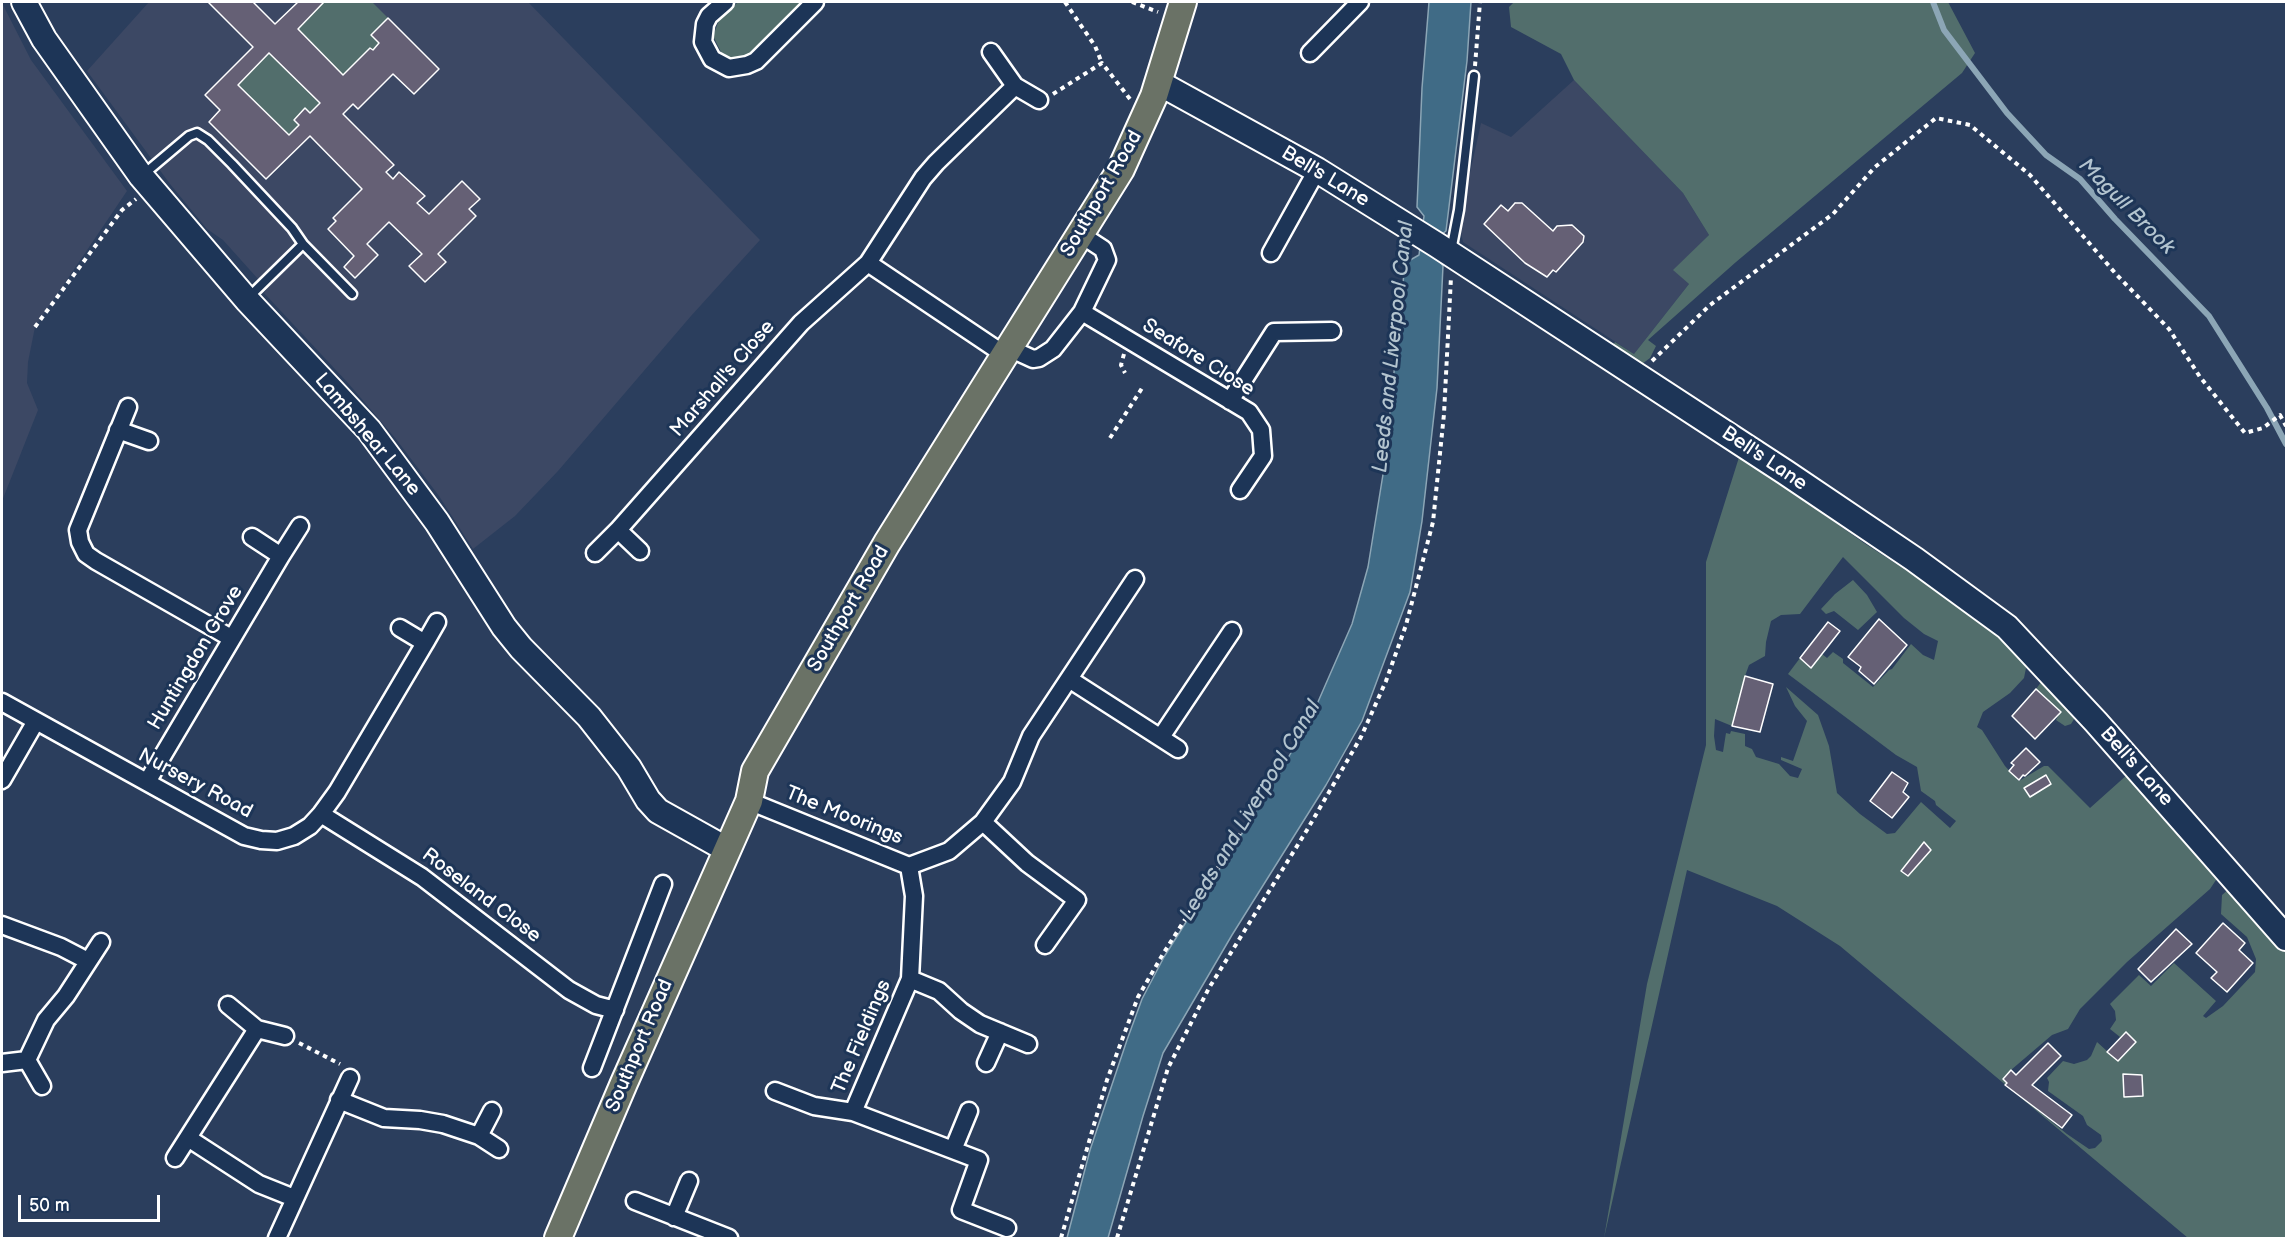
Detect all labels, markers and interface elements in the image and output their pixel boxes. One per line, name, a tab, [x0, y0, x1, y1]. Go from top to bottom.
street label: Southport Road	[1056, 127, 1148, 261]
street label: Bell's Lane	[1277, 141, 1373, 213]
water label: Magull Brook	[2073, 154, 2179, 260]
water label: Leeds and Liverpool Canal	[1368, 220, 1420, 474]
street label: Seafore Close	[1137, 314, 1259, 402]
street label: Marshall's Close	[666, 316, 780, 442]
street label: Lambshear Lane	[309, 369, 425, 501]
street label: Bell's Lane	[1717, 422, 1811, 496]
street label: Southport Road	[803, 542, 895, 676]
street label: Huntingdon Grove	[143, 581, 249, 735]
water label: Leeds and Liverpool Canal	[1175, 696, 1327, 926]
street label: Bell's Lane	[2094, 722, 2178, 812]
street label: Nursery Road	[134, 744, 256, 824]
street label: The Moorings	[782, 782, 906, 850]
street label: Roseland Close	[417, 843, 545, 949]
street label: Southport Road	[601, 976, 679, 1116]
street label: The Fieldings	[827, 976, 897, 1098]
scale bar	[21, 1183, 164, 1221]
text: 50 m	[29, 1195, 70, 1216]

